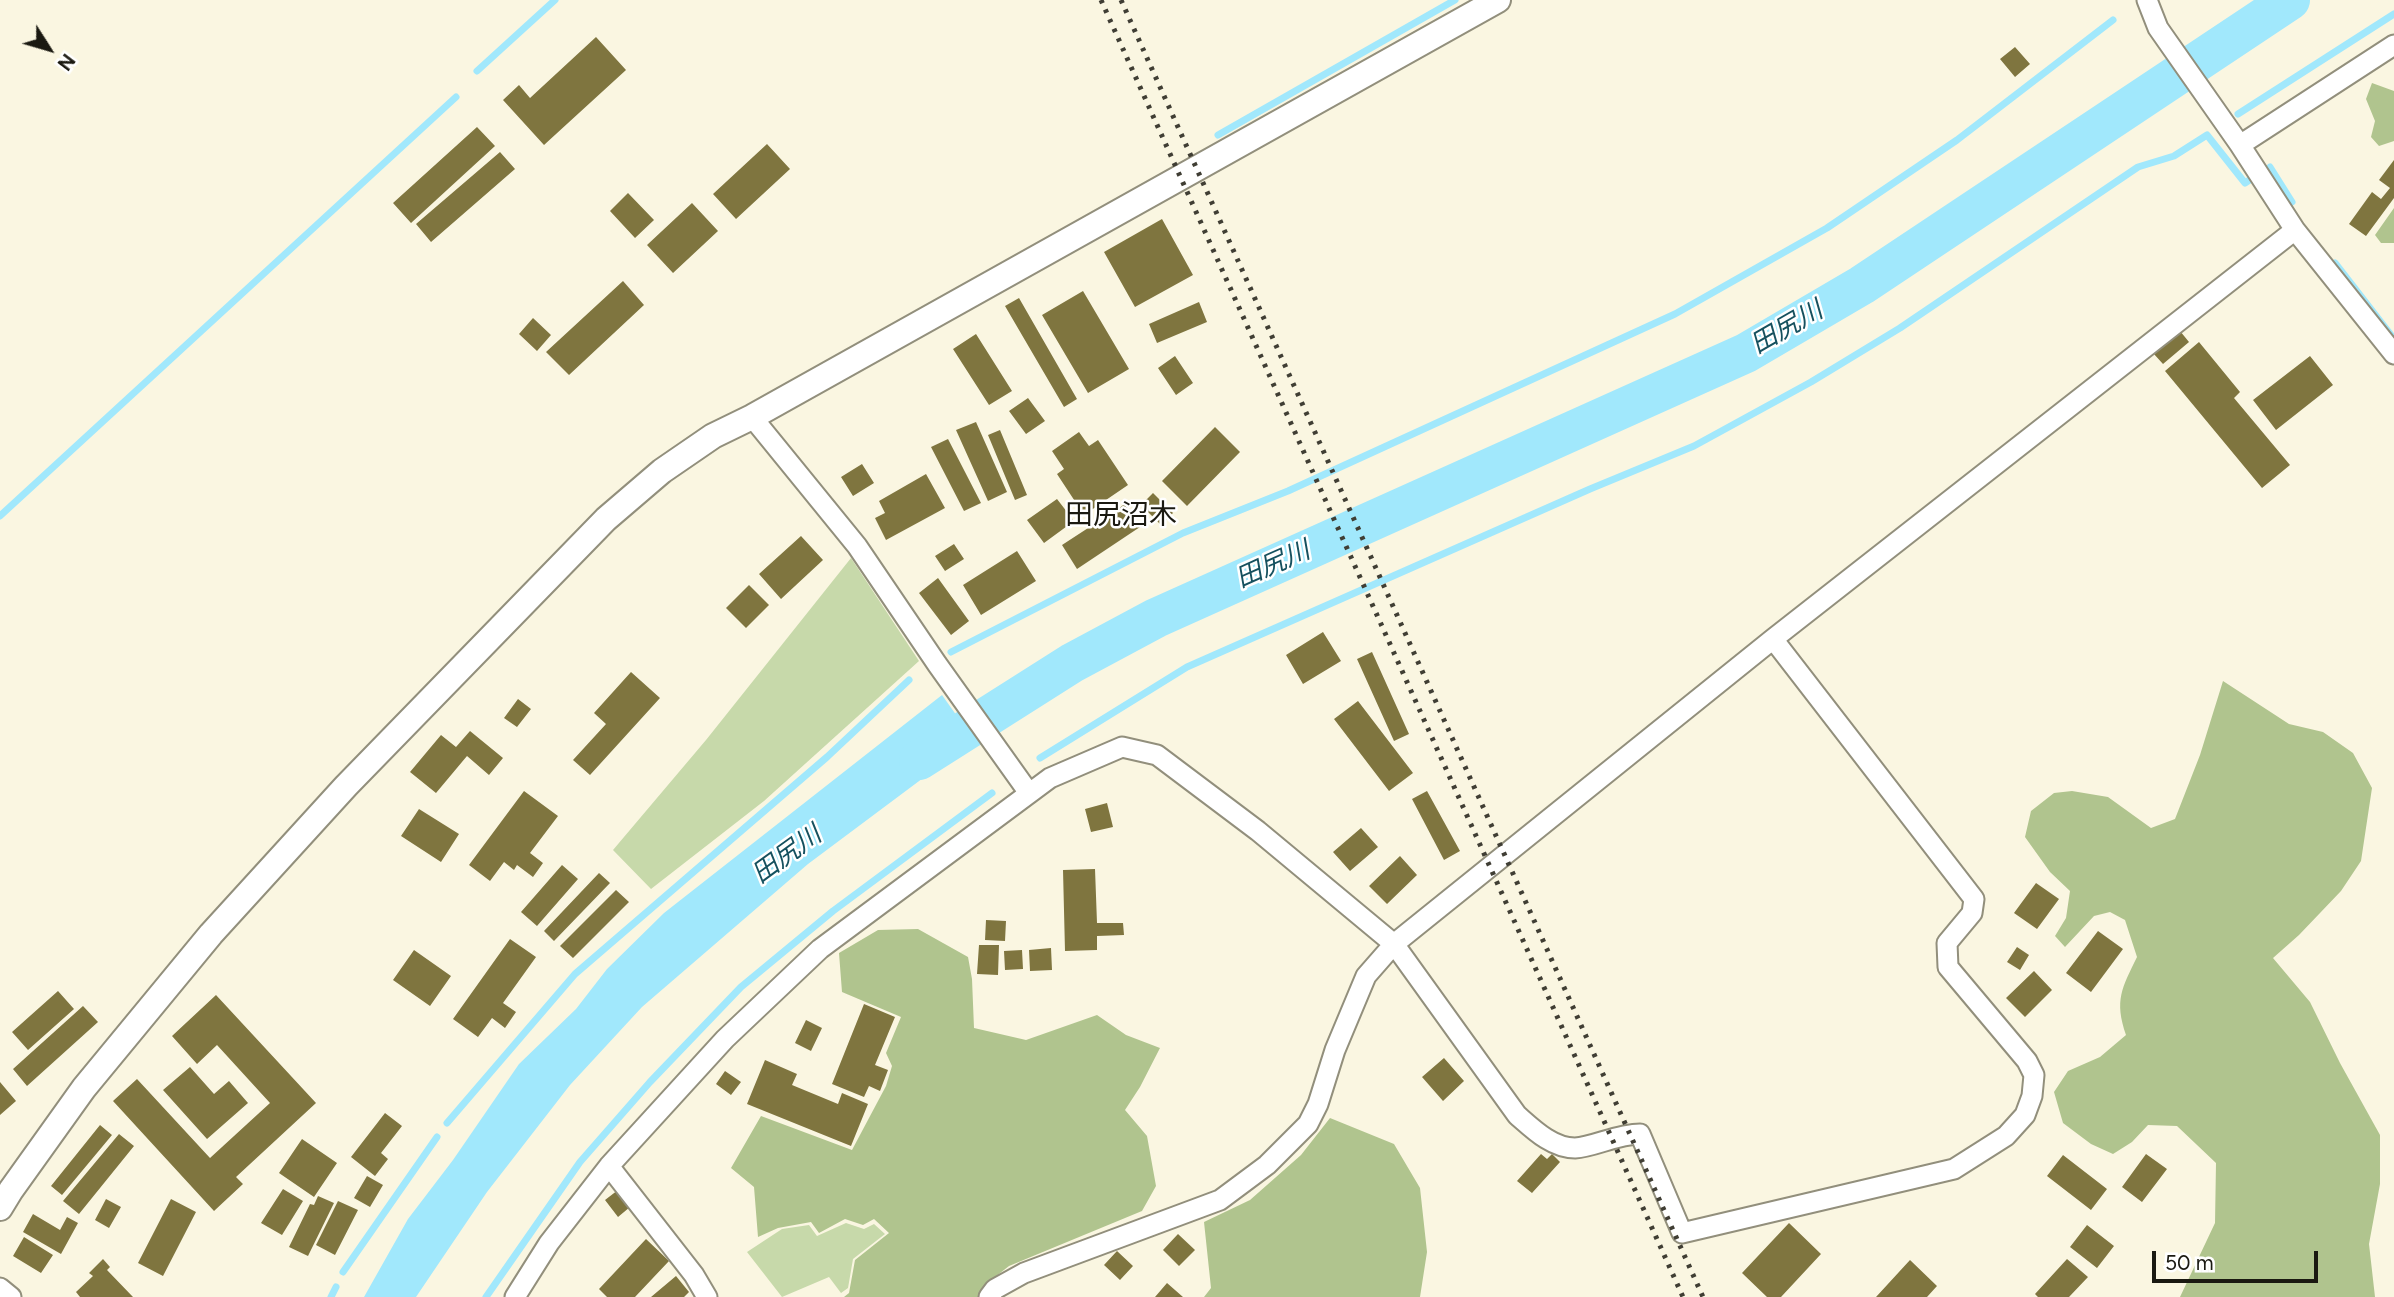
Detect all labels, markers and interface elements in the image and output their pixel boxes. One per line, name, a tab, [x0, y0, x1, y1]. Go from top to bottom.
north arrow	[14, 14, 84, 84]
text: N	[53, 49, 80, 75]
water label: 田尻川	[1745, 295, 1829, 361]
district label: 田尻沼木	[1065, 499, 1177, 533]
water label: 田尻川	[1231, 535, 1315, 595]
water label: 田尻川	[746, 819, 828, 891]
scale bar	[2156, 1238, 2322, 1282]
text: 50 m	[2165, 1250, 2214, 1275]

